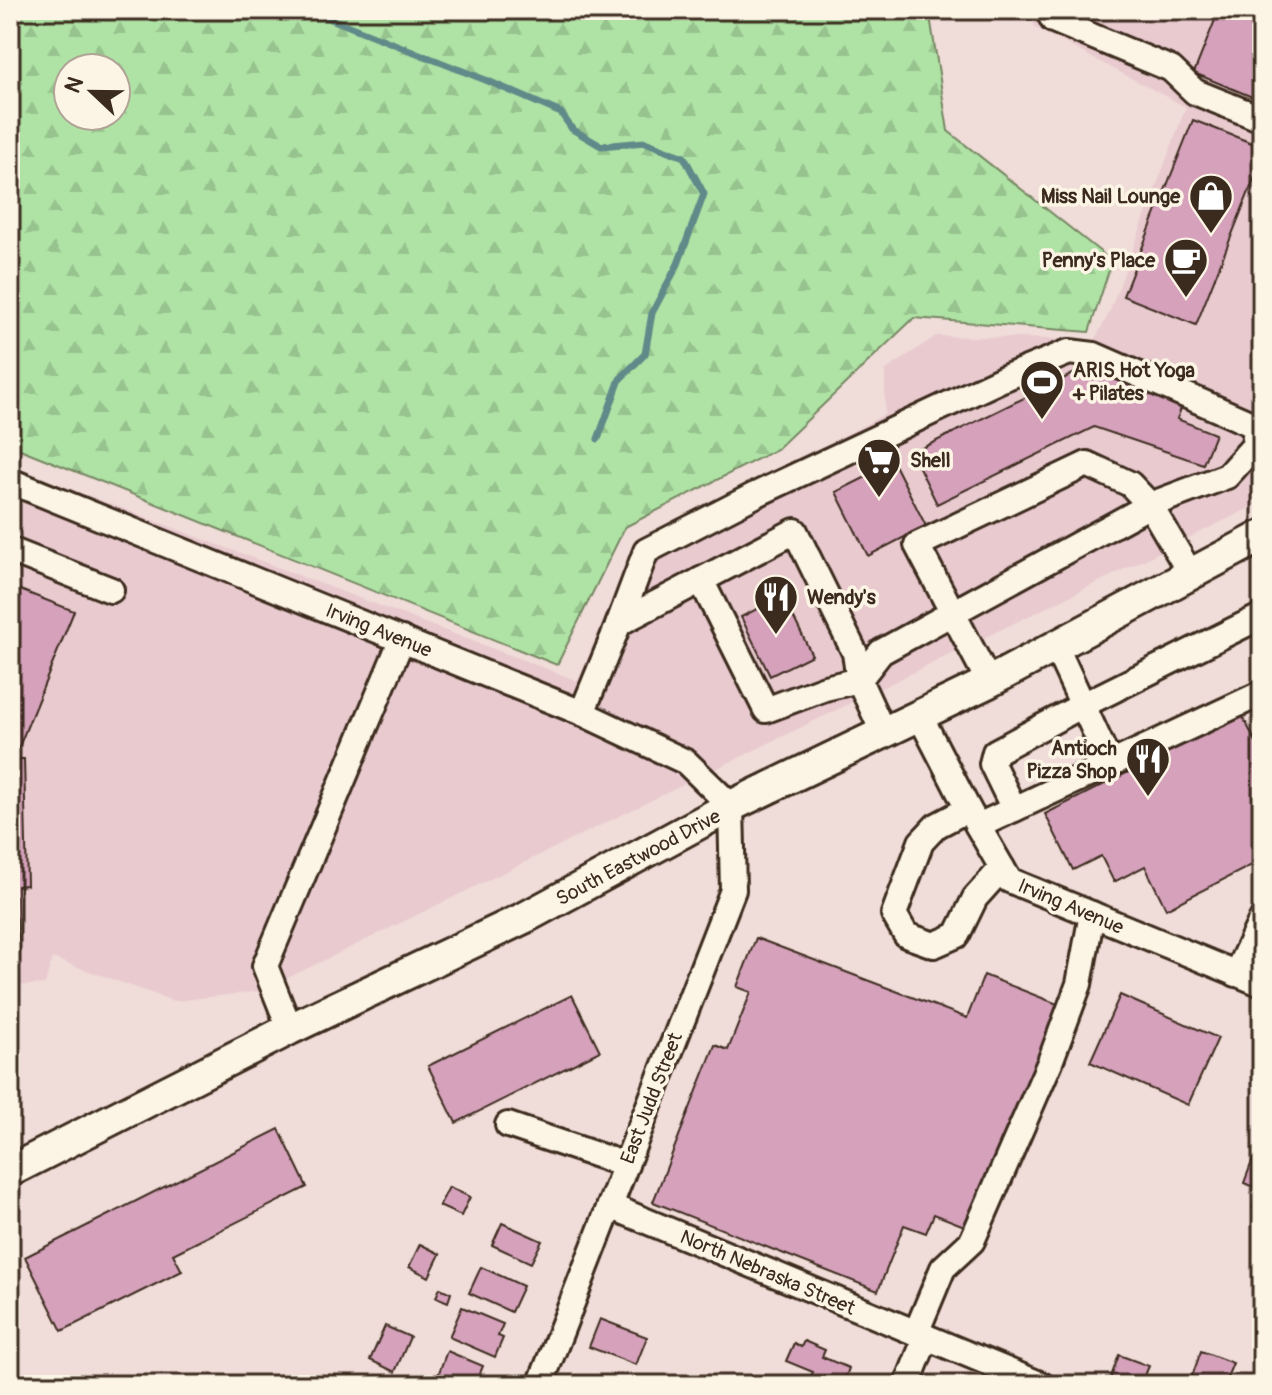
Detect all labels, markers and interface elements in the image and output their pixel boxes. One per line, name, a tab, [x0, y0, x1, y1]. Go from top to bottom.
north arrow	[52, 52, 132, 132]
text: N	[59, 73, 90, 97]
shop icon: Miss Nail Lounge	[1187, 172, 1235, 235]
place label: Miss Nail Lounge	[1041, 184, 1181, 209]
cafe icon: Penny's Place	[1162, 236, 1210, 299]
place label: Penny's Place	[1042, 248, 1156, 273]
sports icon: ARIS Hot Yoga + Pilates	[1018, 358, 1066, 421]
place label: ARIS Hot Yoga + Pilates	[1072, 358, 1195, 406]
supermarket icon: Shell	[855, 436, 903, 499]
place label: Shell	[910, 448, 950, 473]
restaurant icon: Wendy's	[752, 573, 800, 636]
place label: Wendy's	[807, 585, 876, 610]
street label: Irving Avenue	[322, 598, 436, 663]
restaurant icon: Antioch Pizza Shop	[1124, 735, 1172, 798]
place label: Antioch Pizza Shop	[1027, 736, 1118, 784]
street label: South Eastwood Drive	[552, 803, 725, 911]
street label: Irving Avenue	[1014, 873, 1128, 940]
street label: East Judd Street	[615, 1028, 688, 1167]
street label: North Nebraska Street	[676, 1224, 860, 1321]

